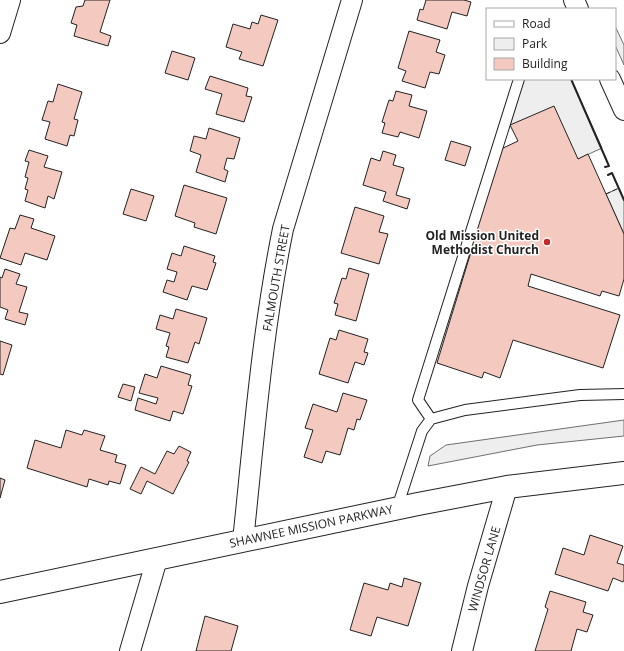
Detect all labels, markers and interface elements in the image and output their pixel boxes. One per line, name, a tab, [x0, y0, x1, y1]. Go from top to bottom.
legend	[486, 8, 616, 80]
text: Road	[522, 15, 551, 32]
text: Park	[522, 35, 548, 52]
text: Building	[522, 55, 568, 72]
street label: FALMOUTH STREET	[258, 223, 294, 333]
place label: Old Mission United Methodist Church	[426, 227, 539, 258]
marker: Old Mission United Methodist Church	[542, 237, 552, 247]
street label: SHAWNEE MISSION PARKWAY	[228, 500, 395, 552]
street label: WINDSOR LANE	[464, 524, 504, 614]

